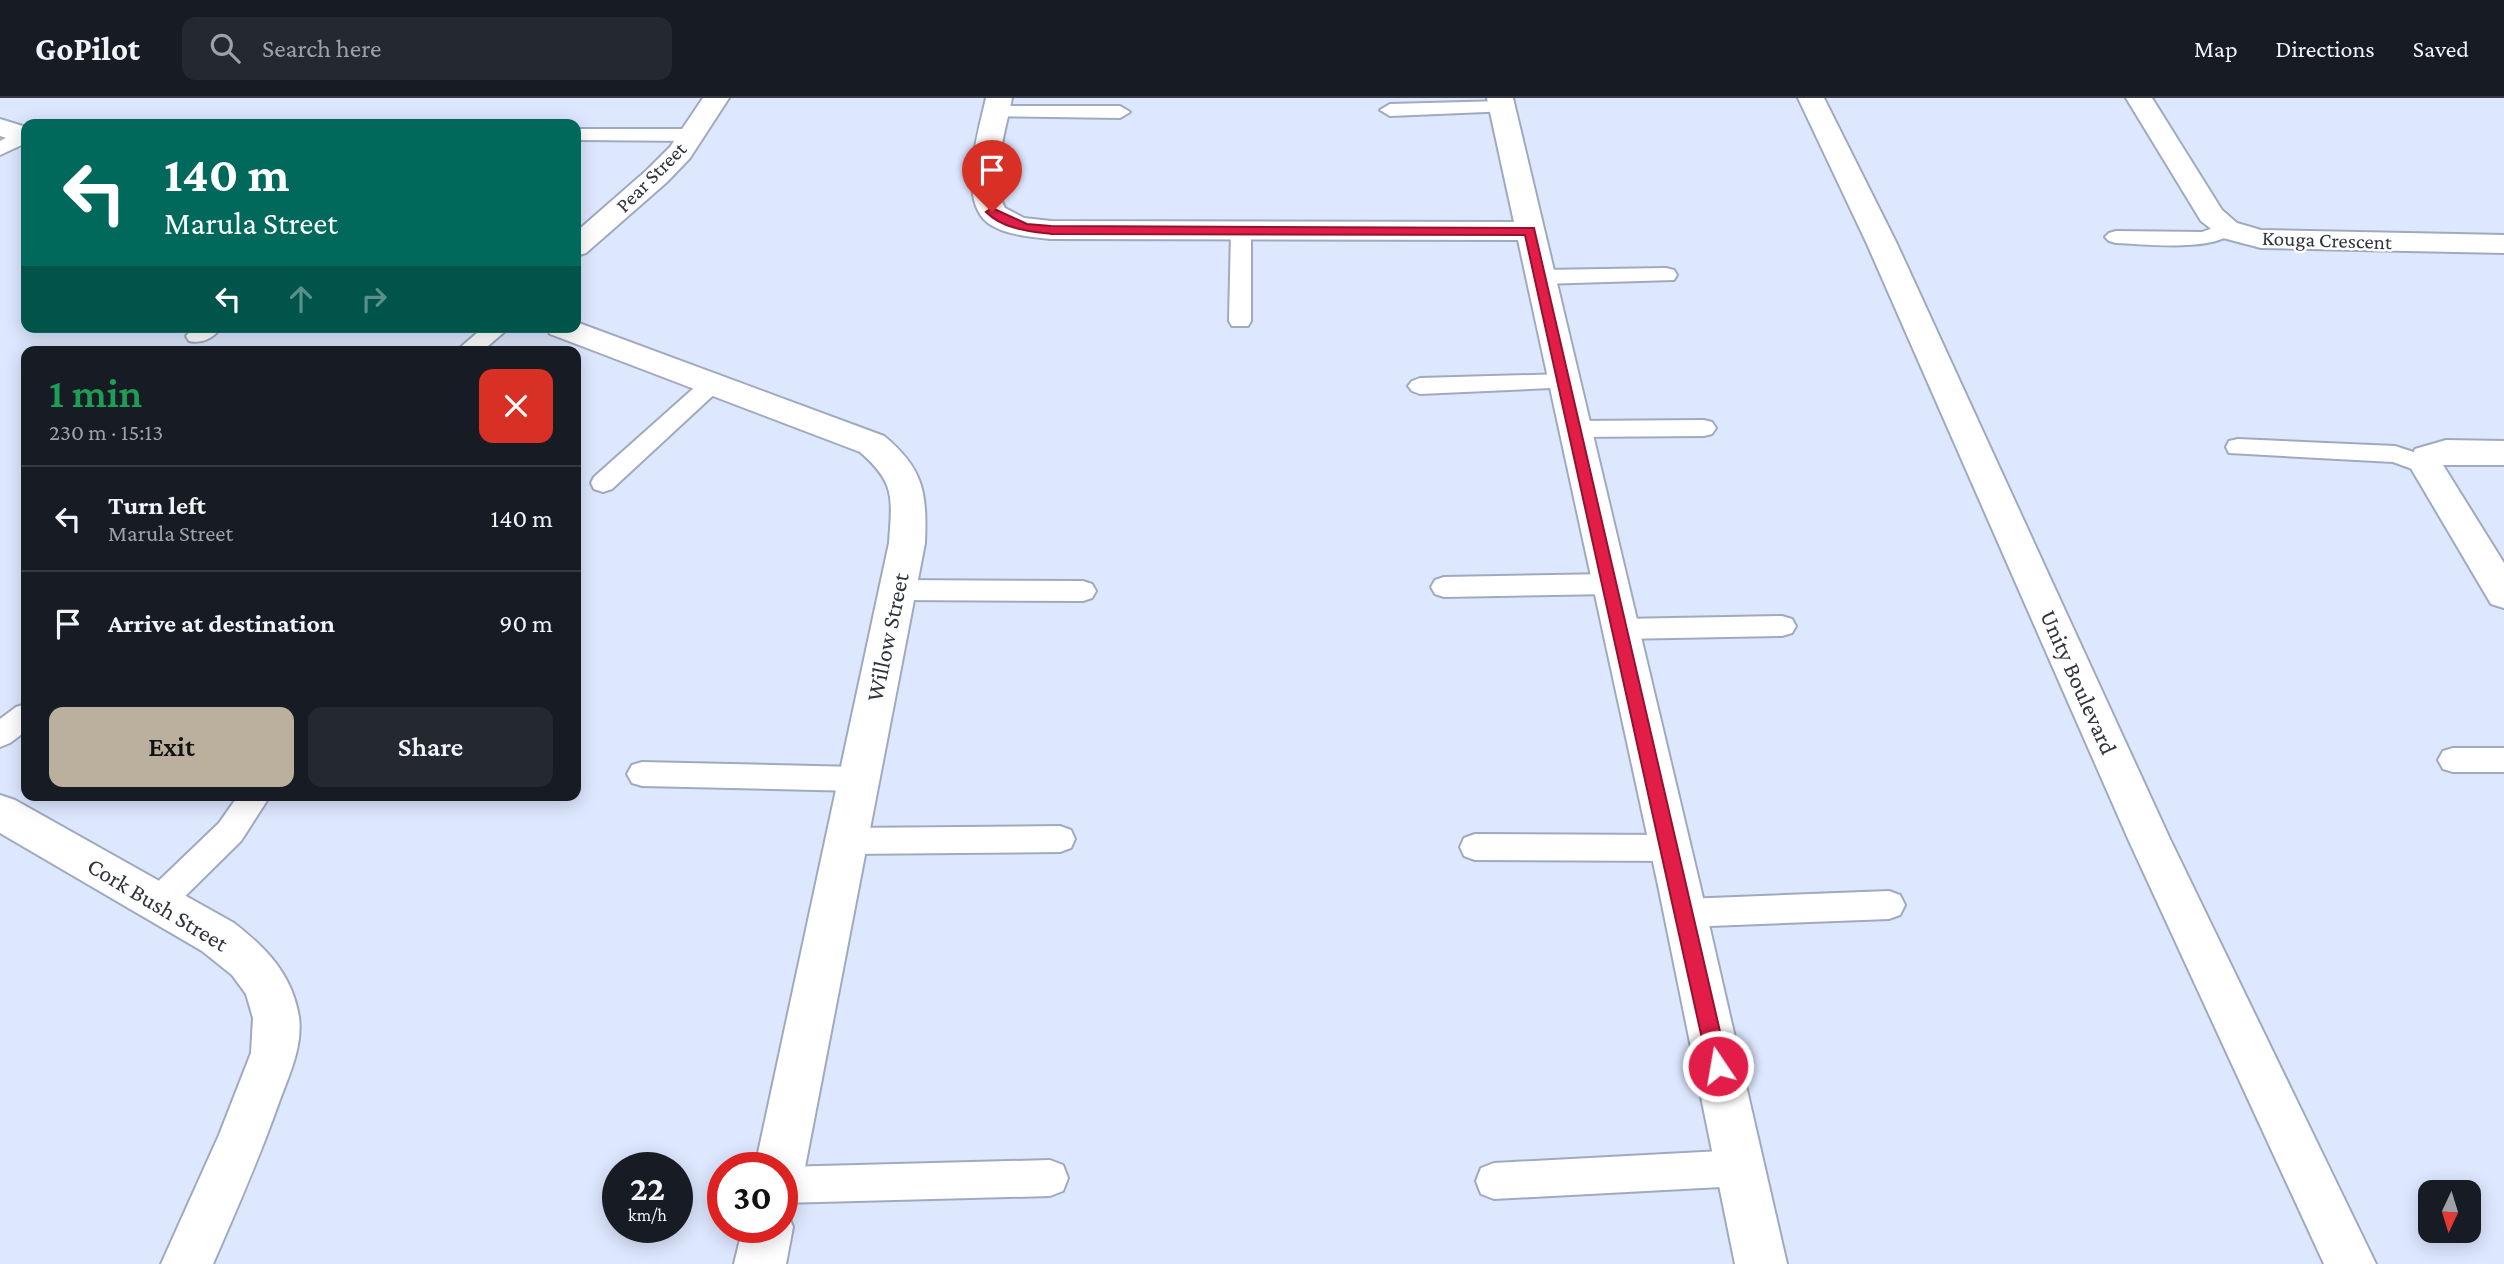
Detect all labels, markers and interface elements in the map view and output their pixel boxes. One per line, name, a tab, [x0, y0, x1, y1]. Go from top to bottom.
search box	[182, 17, 672, 80]
icon: search	[206, 29, 244, 67]
text: GoPilot	[35, 30, 140, 67]
text: Search here	[262, 34, 381, 63]
text: Map	[2194, 35, 2238, 62]
text: Directions	[2276, 35, 2375, 62]
text: Saved	[2413, 35, 2469, 62]
street label: Pear Street	[611, 136, 692, 217]
pin	[962, 140, 1022, 212]
icon: left	[49, 147, 140, 238]
text: 140 m	[164, 147, 289, 202]
icon: arrive	[973, 151, 1011, 189]
text: Marula Street	[164, 205, 338, 241]
street label: Kouga Crescent	[2262, 226, 2393, 254]
icon: left	[209, 280, 247, 318]
icon: ahead	[282, 280, 320, 318]
icon: right	[355, 280, 393, 318]
text: 1 min	[49, 369, 142, 416]
button: close	[479, 369, 553, 443]
text: 230 m · 15:13	[49, 419, 163, 445]
text: Turn left	[108, 491, 206, 520]
icon: left	[49, 500, 87, 538]
text: 140 m	[491, 504, 553, 533]
text: Marula Street	[108, 520, 233, 546]
street label: Willow Street	[860, 569, 914, 704]
icon: arrive	[49, 605, 87, 643]
street label: Unity Boulevard	[2035, 606, 2123, 759]
text: Arrive at destination	[108, 609, 335, 638]
text: 90 m	[499, 609, 553, 638]
button: Exit	[49, 707, 294, 787]
button: Share	[308, 707, 553, 787]
street label: Cork Bush Street	[83, 851, 234, 957]
position arrow	[1681, 1029, 1755, 1103]
speed limit sign: 30	[707, 1152, 798, 1243]
text: 22	[630, 1169, 665, 1208]
north arrow	[2418, 1180, 2482, 1242]
map controls	[2418, 1180, 2481, 1243]
text: km/h	[628, 1205, 667, 1225]

